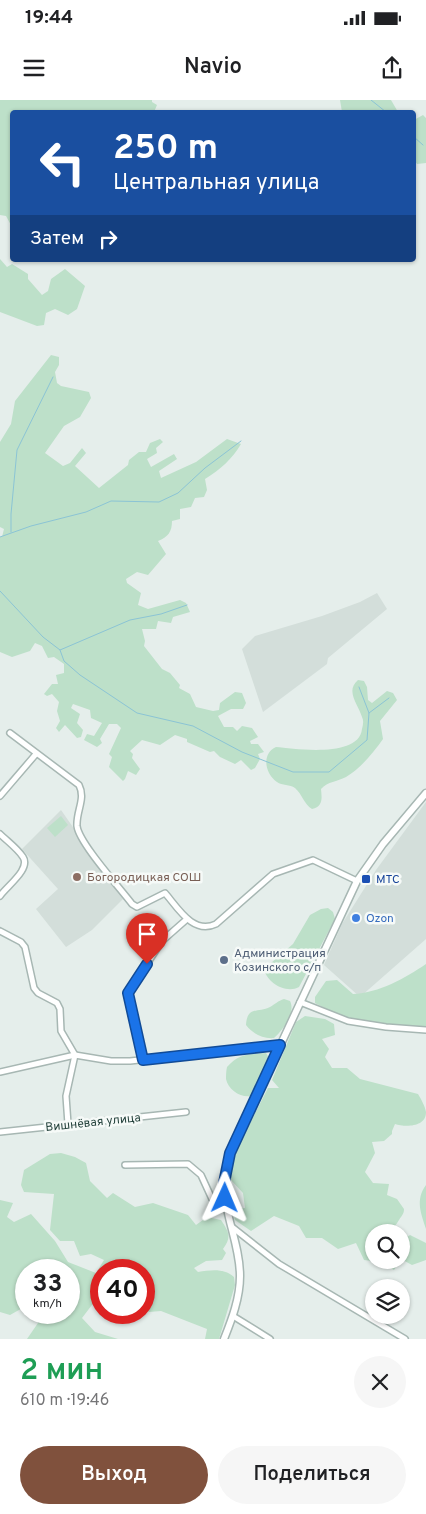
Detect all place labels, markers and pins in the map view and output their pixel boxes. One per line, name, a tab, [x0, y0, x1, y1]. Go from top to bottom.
place label: Богородицкая СОШ	[87, 870, 201, 886]
marker: Богородицкая СОШ	[71, 871, 83, 883]
place label: МТС	[376, 872, 400, 888]
marker: МТС	[360, 873, 372, 885]
place label: Ozon	[366, 911, 394, 927]
marker: Ozon	[350, 912, 362, 924]
pin	[126, 913, 168, 964]
place label: Администрация Козинского с/п	[234, 946, 326, 976]
marker: Администрация Козинского с/п	[218, 954, 230, 966]

